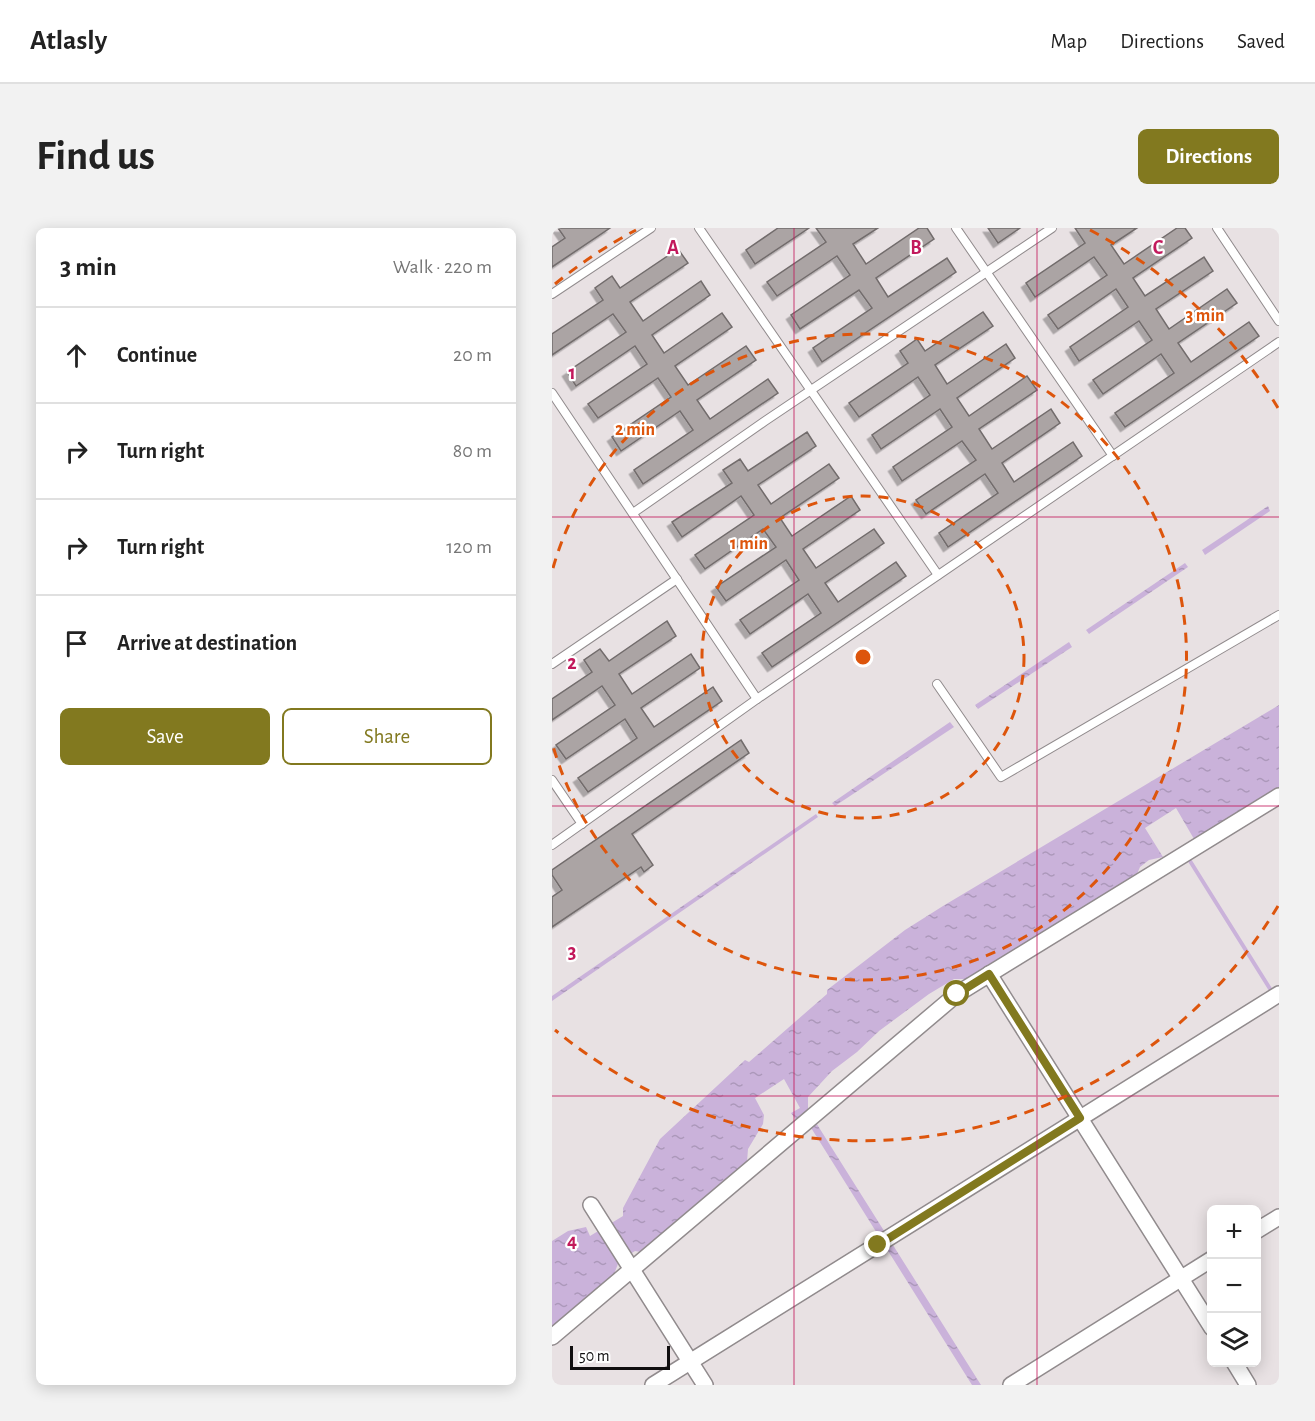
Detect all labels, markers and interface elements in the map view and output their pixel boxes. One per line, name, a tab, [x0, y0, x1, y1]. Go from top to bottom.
text: Atlasly	[30, 27, 107, 55]
text: Map	[1051, 31, 1087, 52]
text: Directions	[1120, 31, 1204, 52]
text: Saved	[1237, 31, 1285, 52]
button: Directions	[1138, 129, 1279, 184]
text: Find us	[36, 135, 155, 177]
text: A	[667, 238, 679, 258]
text: B	[910, 238, 922, 258]
text: C	[1153, 238, 1164, 258]
text: 3 min	[60, 254, 117, 280]
text: Walk · 220 m	[393, 257, 492, 277]
text: 3 min	[1185, 307, 1225, 325]
icon: ahead	[60, 339, 93, 372]
text: Continue	[117, 344, 197, 366]
text: 20 m	[453, 345, 492, 365]
text: 1	[568, 363, 576, 383]
text: 2 min	[615, 421, 655, 439]
icon: right	[60, 435, 93, 468]
text: Turn right	[117, 440, 204, 462]
text: 80 m	[453, 441, 492, 461]
icon: right	[60, 531, 93, 564]
text: 1 min	[730, 535, 768, 553]
text: Turn right	[117, 536, 204, 558]
text: 120 m	[446, 537, 492, 557]
icon: arrive	[60, 627, 93, 660]
text: Arrive at destination	[117, 632, 297, 654]
centre of rings	[853, 647, 873, 667]
text: 2	[567, 653, 577, 673]
button: Save	[60, 708, 270, 765]
button: Share	[282, 708, 492, 765]
text: 3	[568, 942, 576, 962]
route start	[943, 980, 969, 1006]
map controls	[1207, 1205, 1261, 1367]
button: +	[1207, 1205, 1261, 1259]
text: 4	[567, 1231, 577, 1251]
route end	[864, 1231, 890, 1257]
button: −	[1207, 1259, 1261, 1313]
button: layers	[1207, 1313, 1261, 1367]
scale bar	[570, 1343, 670, 1370]
text: 50 m	[579, 1348, 610, 1364]

